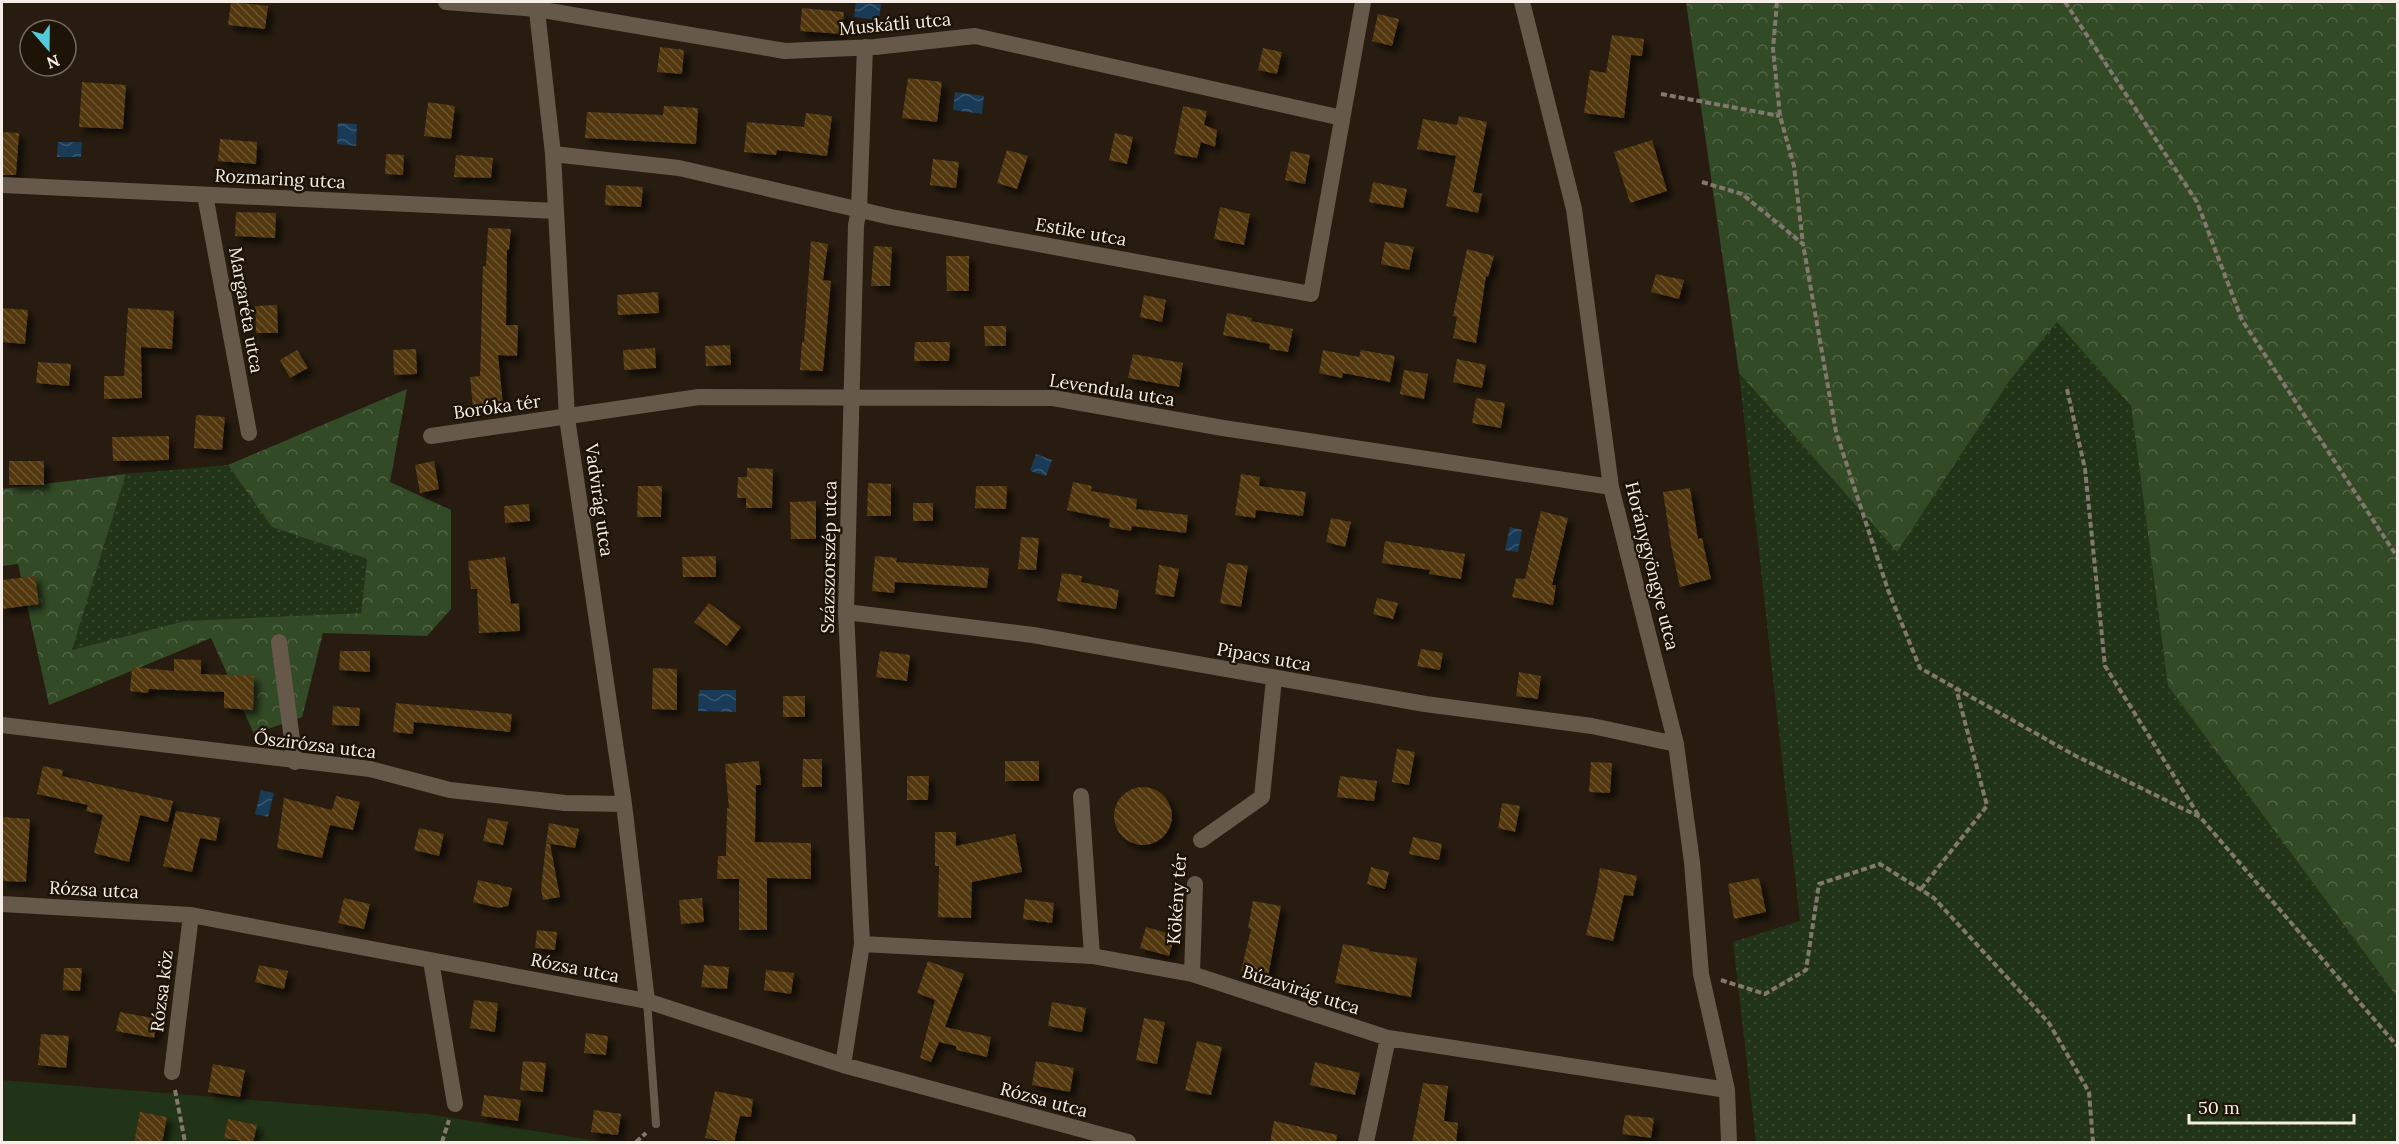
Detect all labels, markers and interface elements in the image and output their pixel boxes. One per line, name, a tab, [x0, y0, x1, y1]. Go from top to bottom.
street label: Muskátli utca	[838, 7, 952, 40]
north arrow	[18, 18, 78, 78]
text: N	[44, 51, 62, 74]
street label: Rozmaring utca	[214, 164, 346, 193]
street label: Estike utca	[1034, 212, 1128, 251]
street label: Margaréta utca	[224, 245, 269, 375]
street label: Levendula utca	[1048, 368, 1176, 411]
street label: Boróka tér	[452, 389, 542, 424]
street label: Vadvirág utca	[580, 441, 619, 558]
street label: Horánygyöngye utca	[1620, 479, 1685, 653]
street label: Százszorszép utca	[816, 480, 841, 634]
street label: Pipacs utca	[1215, 637, 1313, 676]
street label: Őszirózsa utca	[253, 726, 378, 763]
street label: Kökény tér	[1162, 852, 1191, 945]
street label: Rózsa utca	[49, 876, 139, 903]
street label: Rózsa utca	[529, 948, 621, 987]
street label: Rózsa köz	[145, 949, 178, 1033]
street label: Búzavirág utca	[1239, 960, 1363, 1019]
street label: Rózsa utca	[998, 1077, 1090, 1122]
scale bar	[2189, 1087, 2354, 1125]
text: 50 m	[2198, 1096, 2240, 1119]

